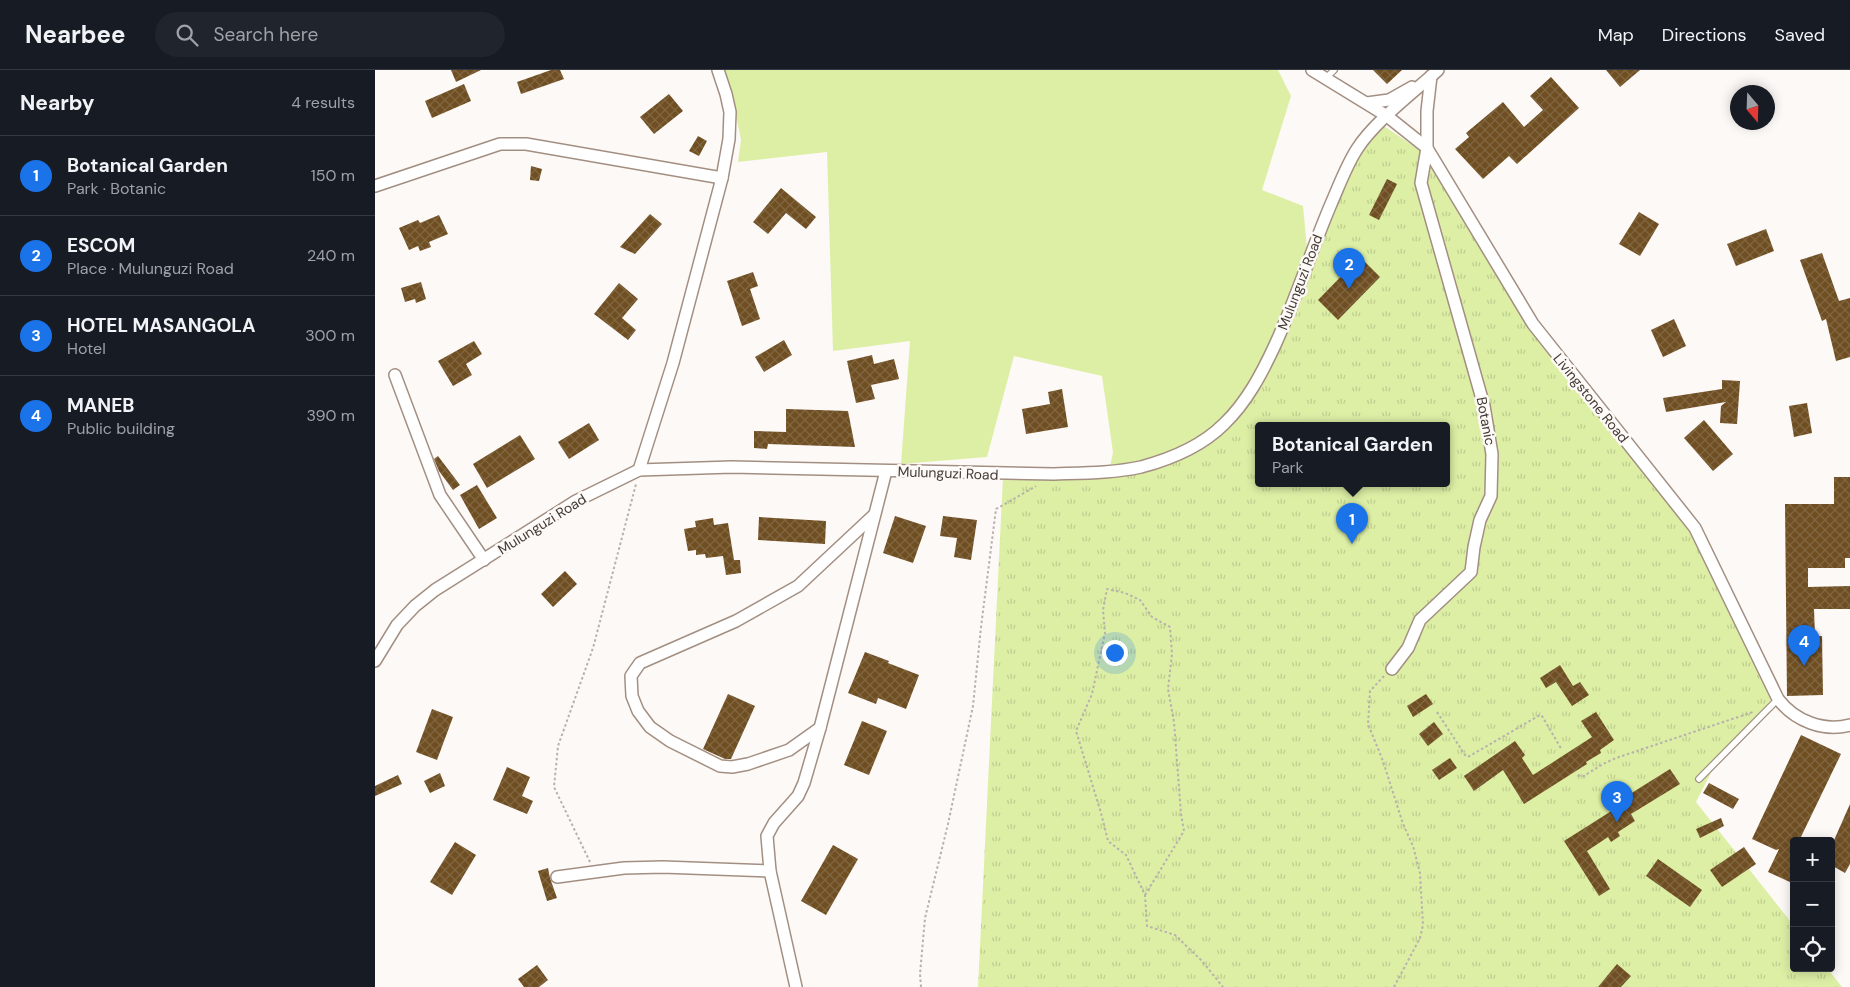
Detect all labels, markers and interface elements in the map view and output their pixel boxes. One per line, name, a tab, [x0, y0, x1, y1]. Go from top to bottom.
search box	[155, 12, 505, 57]
text: Nearbee	[25, 19, 125, 50]
icon: search	[173, 21, 201, 49]
text: Search here	[213, 22, 318, 47]
text: Map	[1598, 23, 1634, 47]
text: Directions	[1662, 23, 1747, 47]
text: Saved	[1775, 23, 1825, 47]
north arrow	[1730, 85, 1775, 130]
text: Nearby	[20, 89, 94, 117]
text: 4 results	[291, 92, 355, 113]
text: Botanical Garden	[67, 153, 228, 178]
text: 1	[33, 165, 39, 186]
text: 150 m	[311, 165, 355, 186]
text: Park · Botanic	[67, 178, 166, 199]
street label: Mulunguzi Road	[1274, 232, 1326, 332]
text: ESCOM	[67, 233, 135, 258]
text: 2	[31, 245, 41, 266]
text: 240 m	[307, 245, 355, 266]
pin: 2	[1333, 248, 1365, 289]
text: Place · Mulunguzi Road	[67, 258, 234, 279]
text: HOTEL MASANGOLA	[67, 313, 255, 338]
text: 3	[31, 325, 41, 346]
text: 300 m	[305, 325, 355, 346]
text: Hotel	[67, 338, 106, 359]
street label: Livingstone Road	[1549, 350, 1633, 446]
text: MANEB	[67, 393, 134, 418]
street label: Botanic	[1472, 395, 1500, 447]
text: 4	[31, 405, 41, 426]
text: 390 m	[307, 405, 355, 426]
text: Public building	[67, 418, 175, 439]
popup	[1255, 422, 1450, 487]
text: Botanical Garden	[1272, 432, 1433, 457]
text: Park	[1272, 457, 1304, 478]
street label: Mulunguzi Road	[897, 462, 999, 484]
street label: Mulunguzi Road	[494, 490, 590, 558]
pin: 1	[1336, 503, 1368, 544]
pin: 4	[1788, 625, 1820, 666]
your location	[1102, 640, 1128, 666]
pin: 3	[1601, 781, 1633, 822]
map controls	[1790, 837, 1835, 972]
button: +	[1790, 837, 1835, 882]
button: −	[1790, 882, 1835, 927]
button: locate	[1790, 927, 1835, 972]

